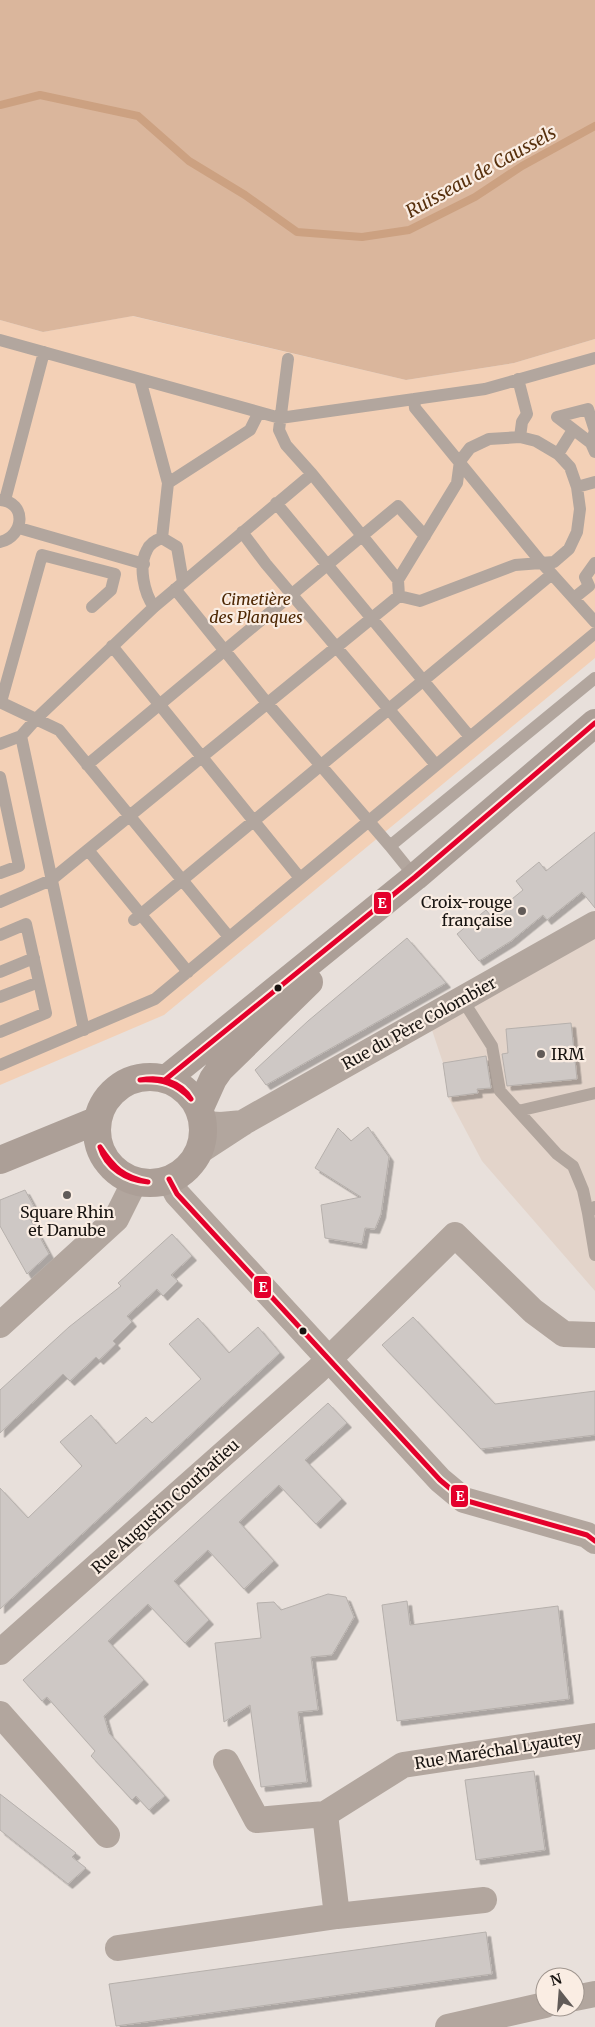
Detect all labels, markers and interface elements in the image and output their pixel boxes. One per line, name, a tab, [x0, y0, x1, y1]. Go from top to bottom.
water label: Ruisseau de Caussels	[401, 121, 560, 223]
park label: Cimetière des Planques	[209, 589, 303, 627]
line badge: E	[373, 891, 392, 915]
place label: Croix-rouge française	[421, 892, 512, 930]
text: E	[377, 894, 387, 912]
marker: Croix-rouge française	[516, 905, 528, 917]
street label: Rue du Père Colombier	[338, 972, 500, 1074]
unlabelled marker	[273, 983, 283, 993]
place label: IRM	[551, 1044, 584, 1064]
marker: IRM	[535, 1048, 547, 1060]
marker: Square Rhin et Danube	[61, 1189, 73, 1201]
place label: Square Rhin et Danube	[20, 1202, 115, 1240]
line badge: E	[253, 1275, 272, 1299]
text: E	[258, 1278, 268, 1296]
unlabelled marker	[298, 1326, 308, 1336]
street label: Rue Augustin Courbatieu	[87, 1434, 243, 1578]
line badge: E	[450, 1484, 469, 1508]
text: E	[455, 1487, 465, 1505]
street label: Rue Maréchal Lyautey	[413, 1727, 584, 1773]
north arrow	[535, 1967, 585, 2017]
text: N	[548, 1969, 564, 1990]

